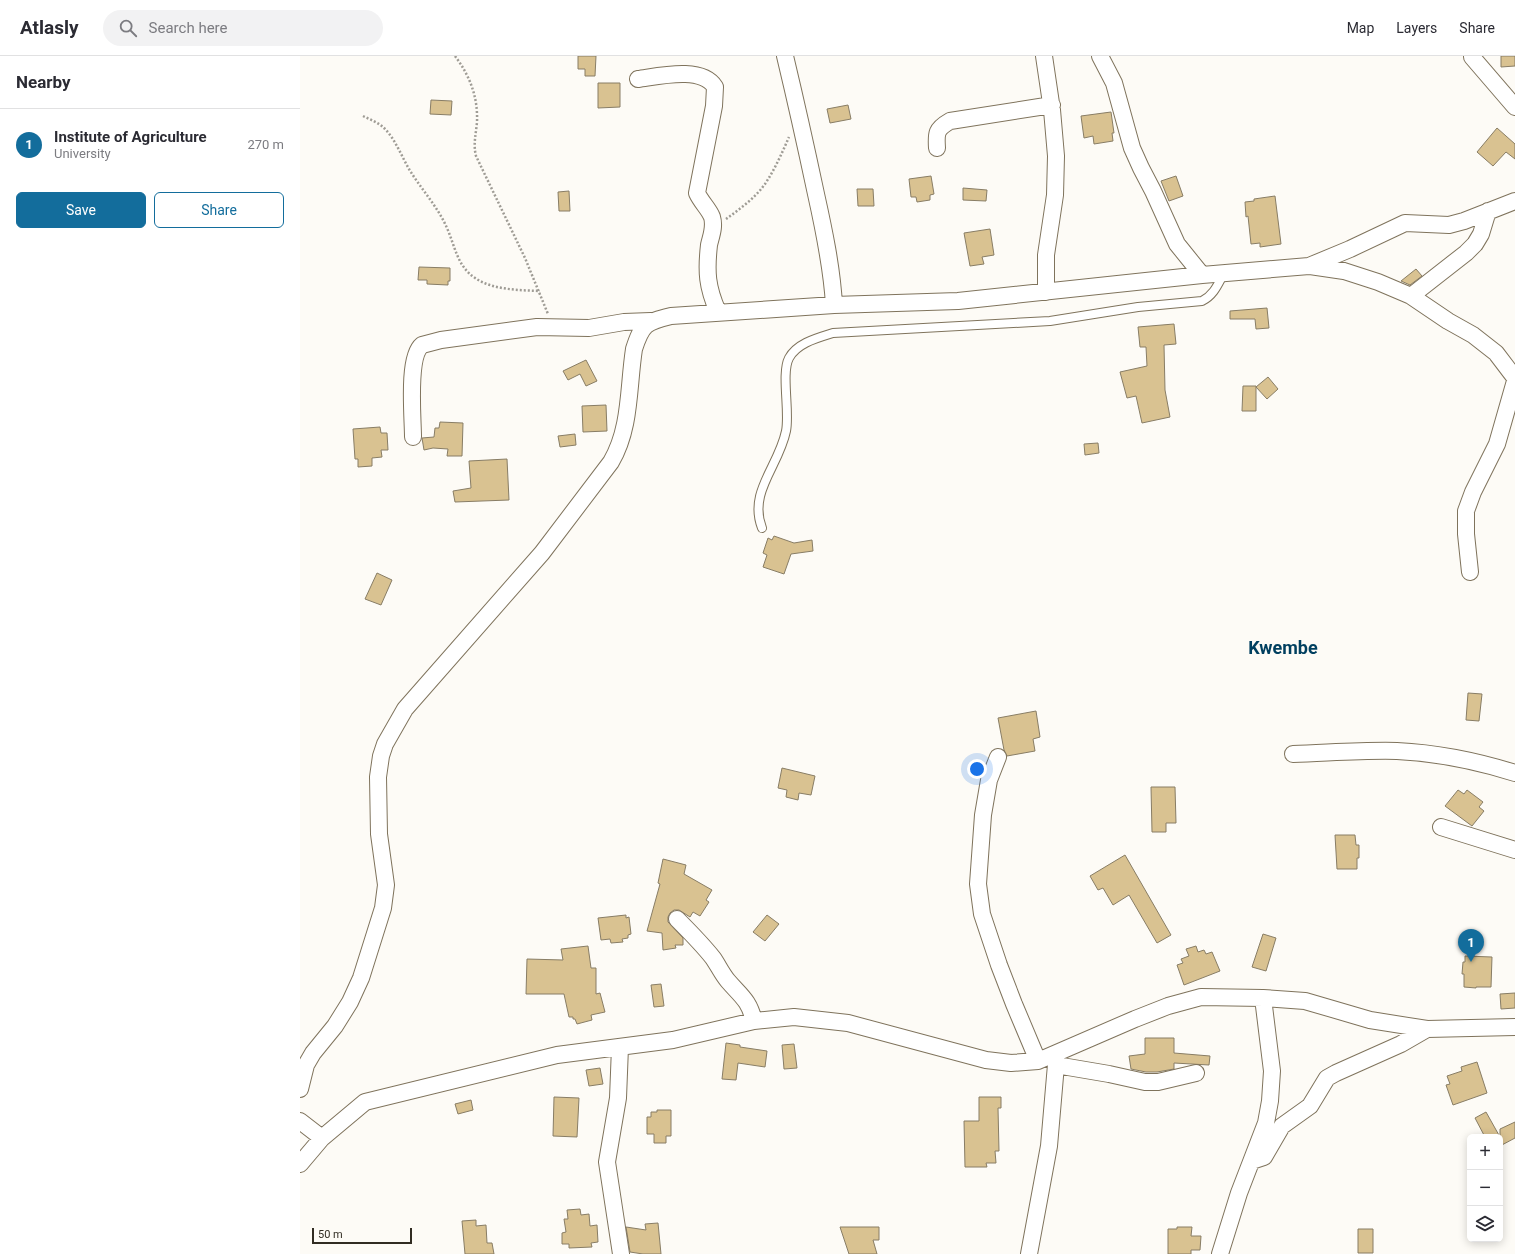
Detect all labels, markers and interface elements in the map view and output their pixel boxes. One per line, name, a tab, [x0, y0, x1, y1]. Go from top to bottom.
search box	[103, 10, 383, 46]
text: Atlasly	[20, 16, 79, 39]
icon: search	[117, 17, 139, 39]
text: Search here	[149, 19, 228, 37]
text: Map	[1347, 20, 1374, 36]
text: Layers	[1396, 20, 1437, 36]
text: Share	[1459, 20, 1495, 36]
text: Nearby	[16, 72, 71, 92]
text: Institute of Agriculture	[54, 128, 207, 146]
text: 1	[25, 137, 33, 152]
text: 270 m	[247, 137, 284, 152]
text: University	[54, 146, 111, 161]
button: Save	[16, 192, 146, 228]
button: Share	[154, 192, 284, 228]
district label: Kwembe	[1248, 637, 1318, 658]
your location	[967, 759, 987, 779]
pin: 1	[1458, 929, 1484, 962]
map controls	[1467, 1134, 1503, 1242]
button: +	[1467, 1134, 1503, 1170]
button: −	[1467, 1170, 1503, 1206]
button: layers	[1467, 1206, 1503, 1242]
scale bar	[312, 1226, 412, 1245]
text: 50 m	[318, 1228, 343, 1241]

